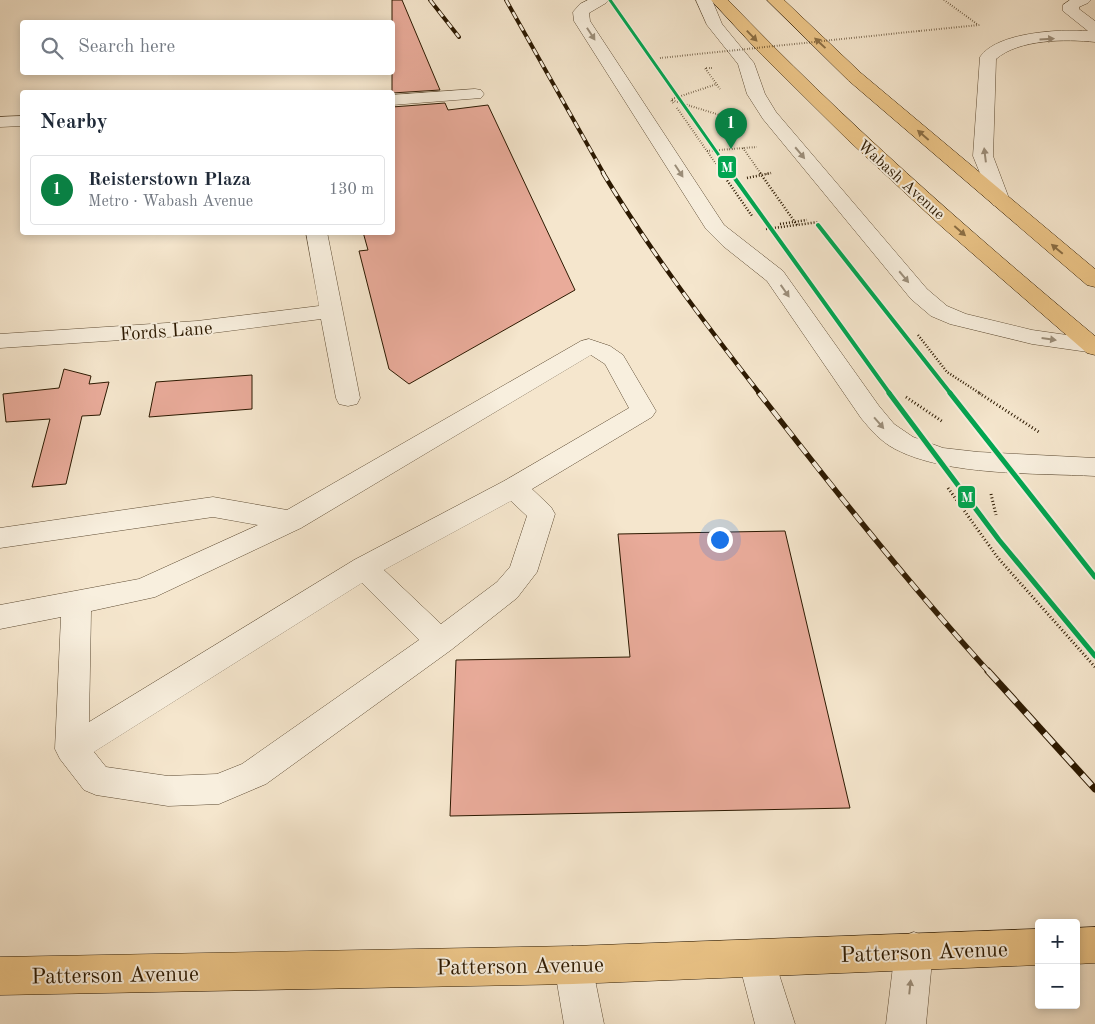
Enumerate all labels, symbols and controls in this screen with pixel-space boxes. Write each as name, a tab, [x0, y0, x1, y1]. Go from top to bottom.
search box	[20, 20, 395, 75]
one-way arrow	[586, 27, 595, 41]
one-way arrow	[746, 29, 758, 41]
icon: search	[38, 34, 66, 62]
one-way arrow	[1040, 34, 1056, 42]
one-way arrow	[814, 37, 826, 49]
text: Search here	[78, 38, 175, 57]
pin: 1	[715, 108, 747, 149]
text: Nearby	[40, 112, 108, 133]
one-way arrow	[917, 129, 929, 141]
street label: Wabash Avenue	[854, 137, 947, 223]
one-way arrow	[794, 146, 806, 158]
one-way arrow	[980, 146, 988, 162]
line badge: M	[717, 155, 737, 179]
text: M	[721, 161, 734, 175]
one-way arrow	[674, 164, 684, 177]
text: Reisterstown Plaza	[88, 171, 251, 190]
text: 1	[52, 182, 62, 198]
text: 130 m	[329, 182, 374, 198]
text: Metro · Wabash Avenue	[88, 194, 253, 210]
one-way arrow	[953, 225, 966, 236]
one-way arrow	[1051, 243, 1064, 254]
one-way arrow	[899, 271, 910, 284]
one-way arrow	[780, 284, 790, 297]
street label: Fords Lane	[119, 320, 213, 345]
one-way arrow	[1042, 336, 1058, 344]
one-way arrow	[873, 416, 885, 428]
line badge: M	[957, 485, 976, 509]
text: M	[961, 491, 974, 505]
your location	[707, 527, 733, 553]
map controls	[1035, 919, 1080, 1009]
button: +	[1035, 919, 1080, 964]
street label: Patterson Avenue	[840, 939, 1008, 967]
street label: Patterson Avenue	[436, 955, 604, 979]
street label: Patterson Avenue	[31, 964, 199, 988]
button: −	[1035, 964, 1080, 1009]
one-way arrow	[906, 979, 914, 995]

